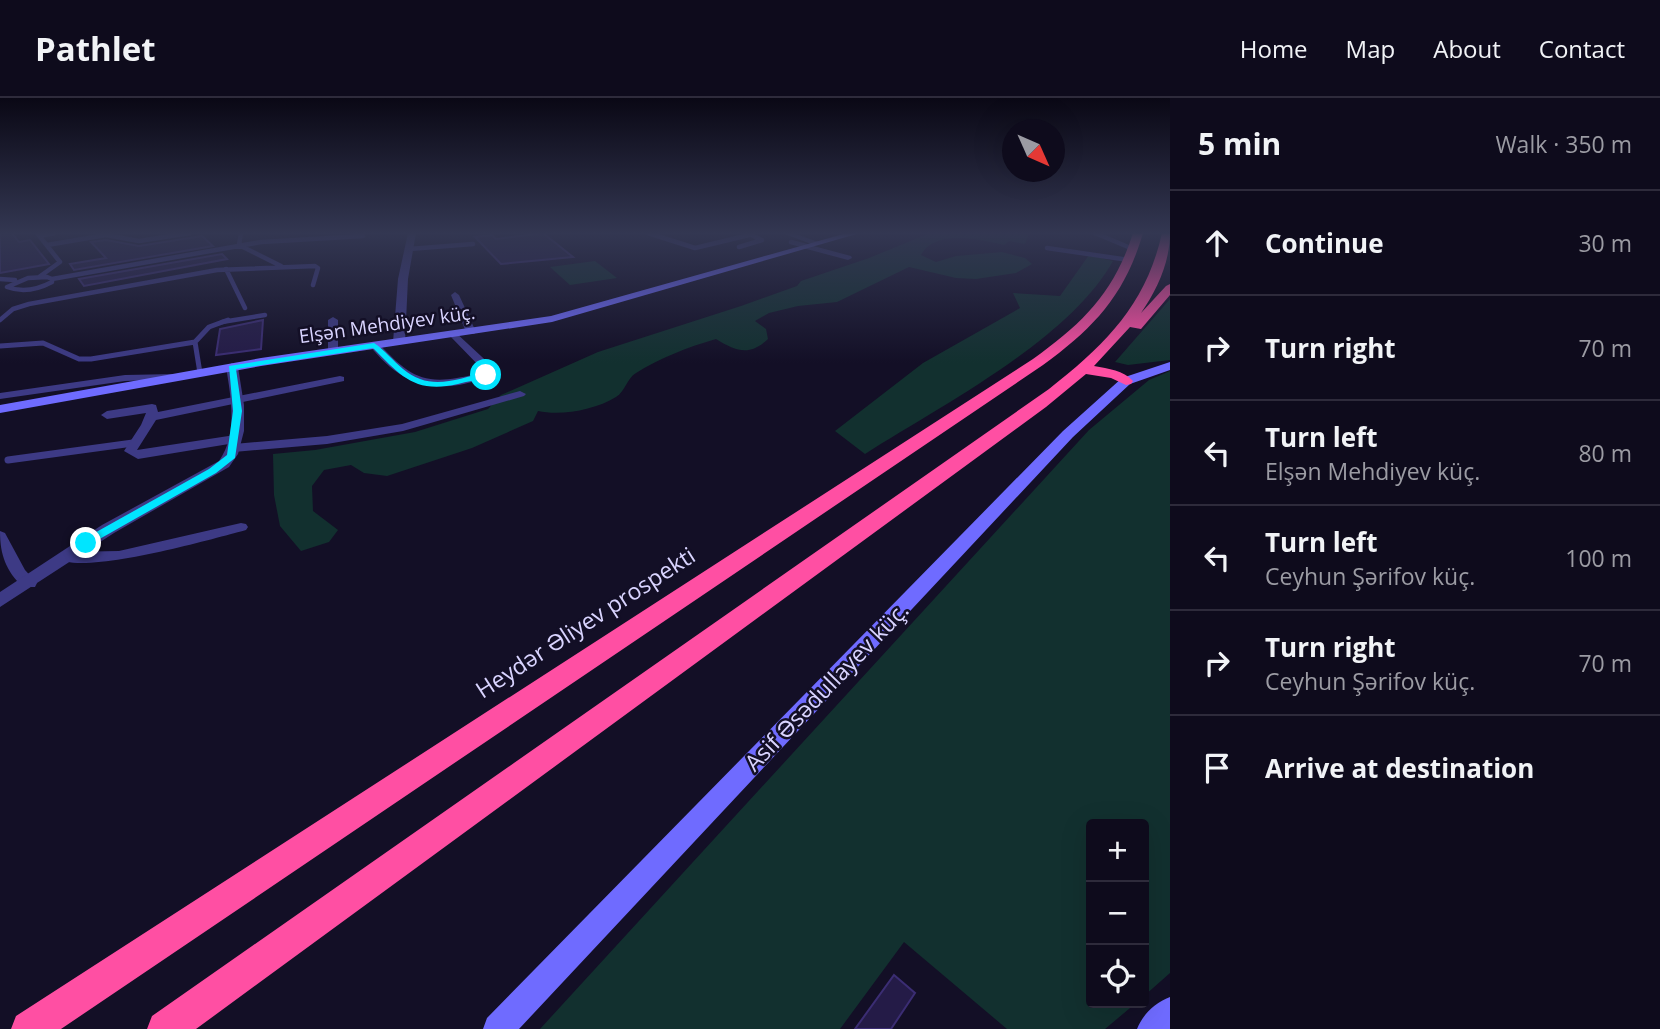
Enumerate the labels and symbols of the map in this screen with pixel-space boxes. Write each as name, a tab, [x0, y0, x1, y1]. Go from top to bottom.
north arrow	[1002, 119, 1065, 182]
street label: Elşən Mehdiyev küç.	[297, 299, 477, 349]
route start	[470, 359, 501, 390]
route end	[70, 527, 101, 558]
street label: Heydər Əliyev prospekti	[469, 539, 701, 705]
street label: Asif Əsədullayev küç.	[737, 594, 915, 778]

